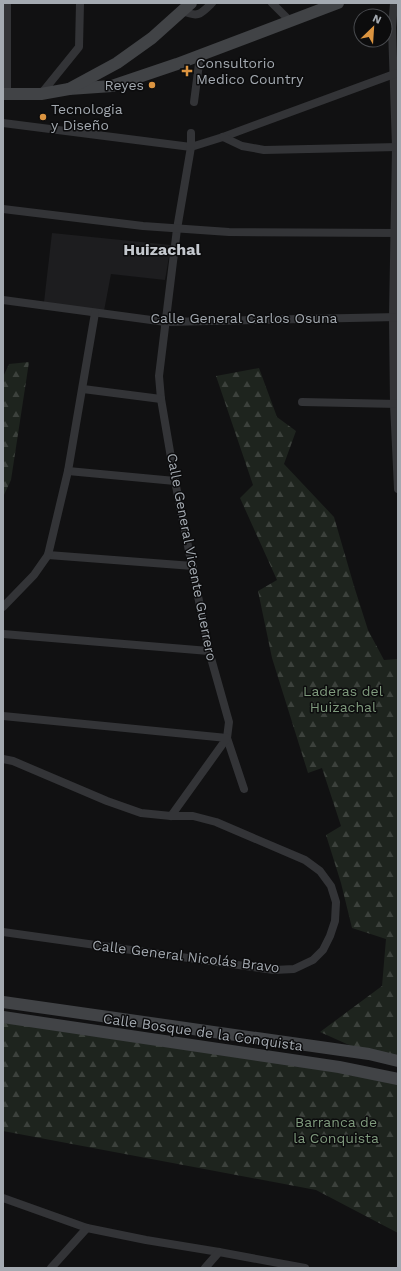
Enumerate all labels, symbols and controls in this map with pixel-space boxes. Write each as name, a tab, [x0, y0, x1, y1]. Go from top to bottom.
north arrow	[353, 8, 393, 48]
text: N	[371, 12, 383, 27]
place label: Consultorio Medico Country	[196, 55, 304, 87]
marker: Consultorio Medico Country	[181, 65, 193, 77]
place label: Reyes	[105, 77, 144, 93]
marker: Reyes	[147, 80, 157, 90]
place label: Tecnologia y Diseño	[51, 101, 123, 133]
marker: Tecnologia y Diseño	[38, 112, 48, 122]
district label: Huizachal	[123, 240, 201, 259]
street label: Calle General Carlos Osuna	[150, 310, 338, 326]
street label: Calle General Vicente Guerrero	[164, 452, 220, 662]
park label: Laderas del Huizachal	[303, 683, 384, 715]
street label: Calle General Nicolás Bravo	[91, 937, 281, 975]
street label: Calle Bosque de la Conquista	[102, 1010, 304, 1054]
park label: Barranca de la Conquista	[293, 1114, 379, 1146]

